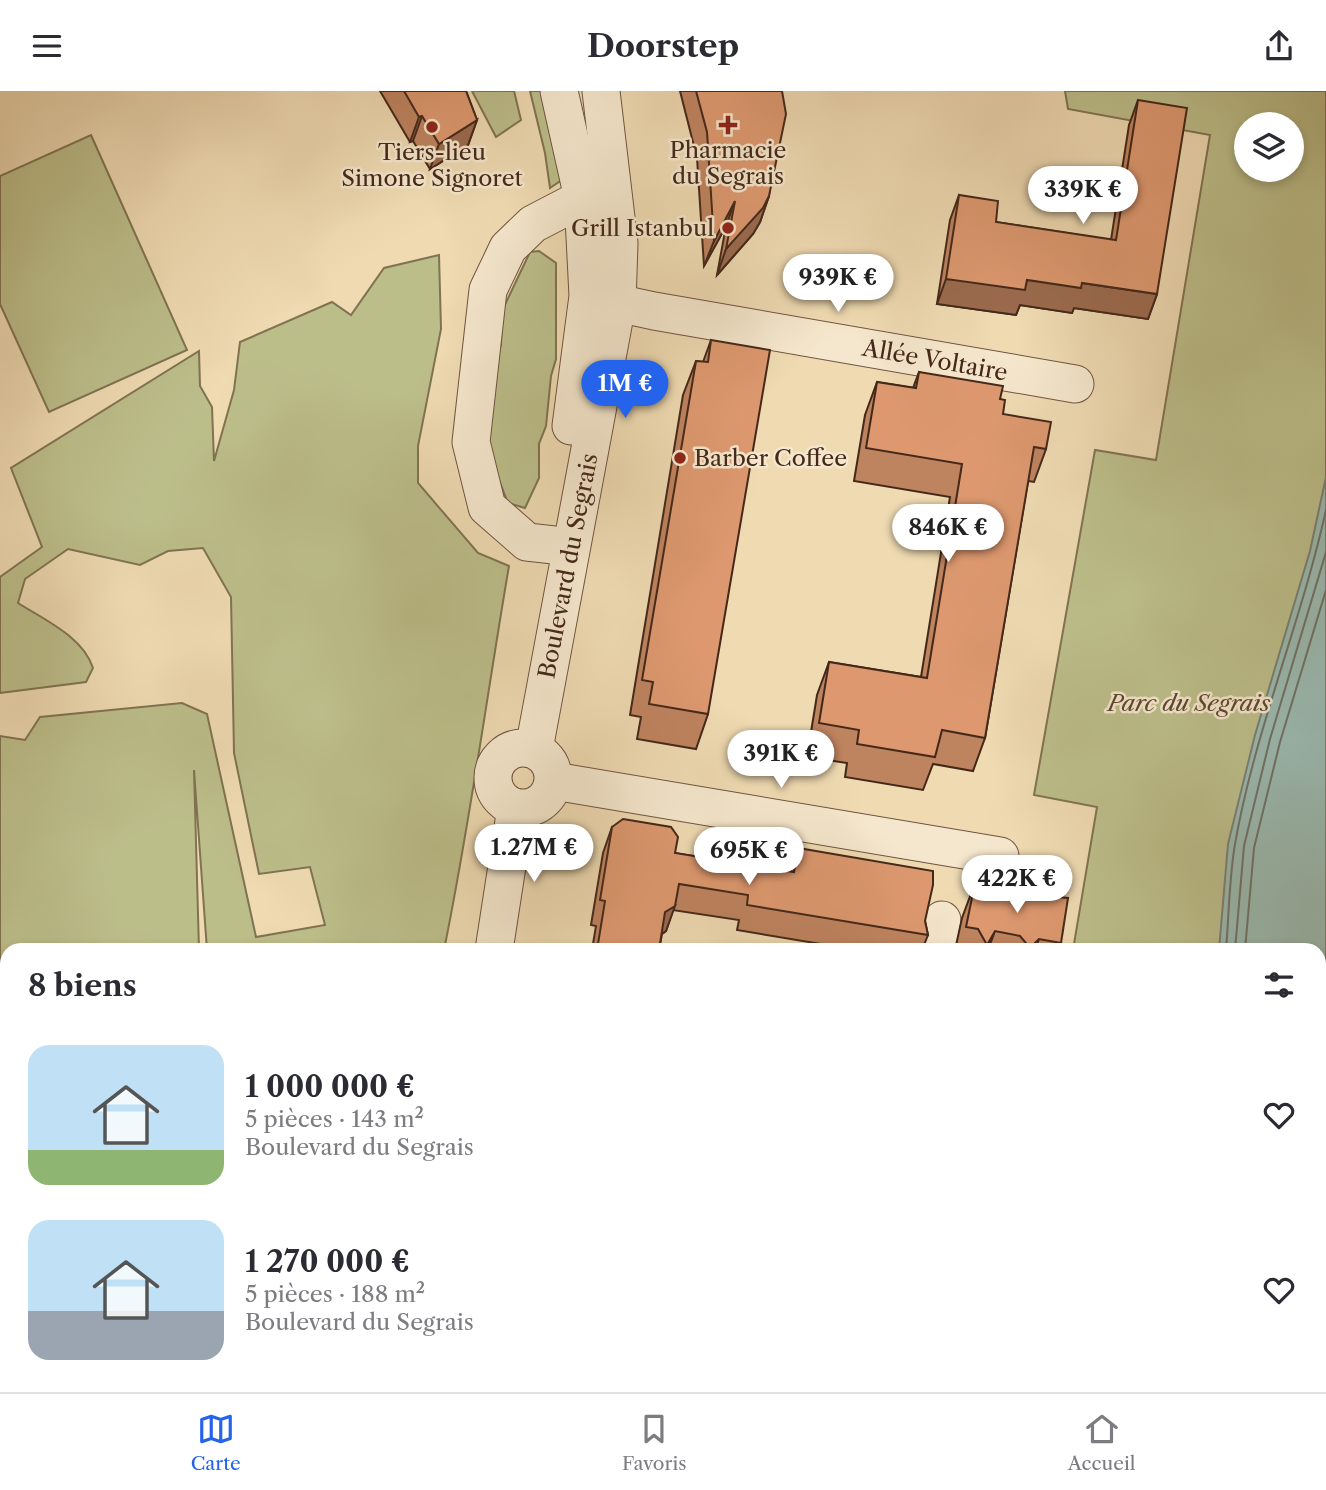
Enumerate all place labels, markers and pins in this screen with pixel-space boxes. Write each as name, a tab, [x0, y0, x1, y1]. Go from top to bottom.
marker: Pharmacie du Segrais	[720, 117, 736, 133]
marker: Tiers-lieu Simone Signoret	[424, 119, 440, 135]
place label: Pharmacie du Segrais	[670, 136, 786, 190]
place label: Tiers-lieu Simone Signoret	[341, 138, 523, 192]
pin: 339K €	[1026, 167, 1140, 226]
place label: Grill Istanbul	[571, 214, 714, 242]
marker: Grill Istanbul	[720, 220, 736, 236]
pin: 939K €	[781, 255, 895, 314]
pin: 1M €	[584, 361, 666, 420]
place label: Barber Coffee	[694, 444, 847, 472]
marker: Barber Coffee	[672, 450, 688, 466]
pin: 846K €	[891, 505, 1005, 564]
pin: 391K €	[724, 731, 838, 790]
pin: 1.27M €	[469, 825, 599, 884]
pin: 695K €	[692, 827, 806, 887]
pin: 422K €	[960, 855, 1074, 915]

